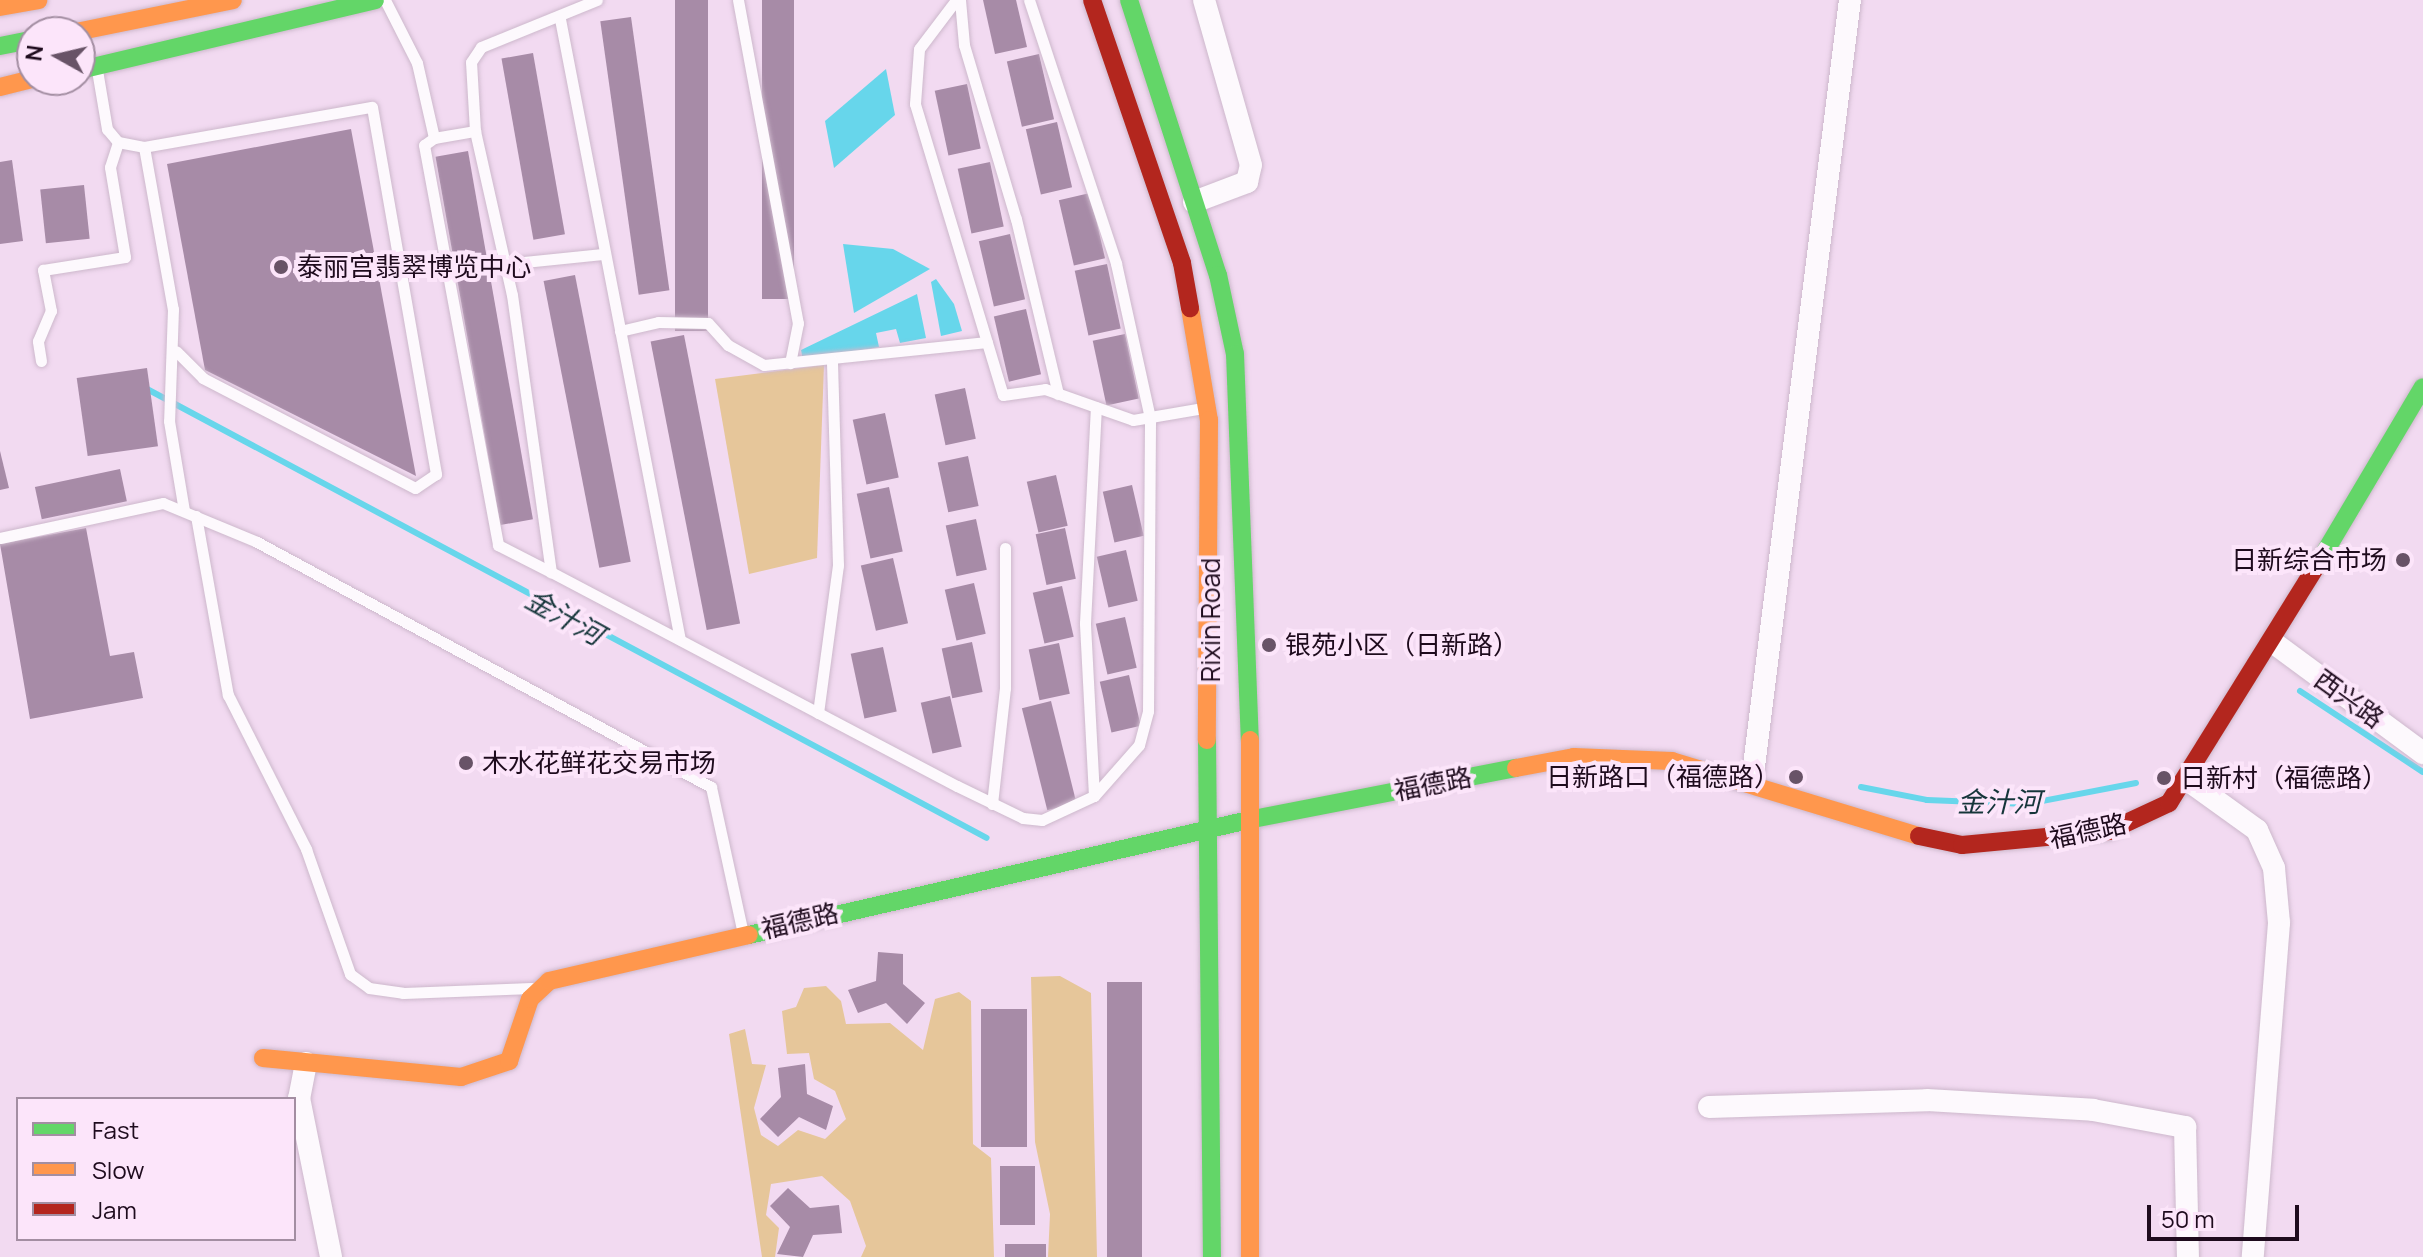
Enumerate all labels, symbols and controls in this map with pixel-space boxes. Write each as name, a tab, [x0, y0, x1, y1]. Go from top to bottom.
north arrow	[16, 16, 96, 96]
text: N	[18, 43, 50, 63]
place label: 泰丽宫翡翠博览中心	[297, 251, 531, 283]
marker: 泰丽宫翡翠博览中心	[272, 258, 290, 276]
place label: 日新综合市场	[2231, 544, 2387, 576]
marker: 日新综合市场	[2394, 551, 2412, 569]
street label: Rixin Road	[1195, 558, 1227, 682]
water label: 金汁河	[520, 581, 610, 651]
place label: 银苑小区（日新路）	[1285, 629, 1519, 661]
marker: 银苑小区（日新路）	[1260, 636, 1278, 654]
street label: 西兴路	[2308, 663, 2390, 735]
place label: 木水花鲜花交易市场	[482, 747, 716, 779]
marker: 木水花鲜花交易市场	[457, 754, 475, 772]
street label: 福德路	[1392, 761, 1474, 807]
place label: 日新路口（福德路）	[1546, 761, 1780, 793]
place label: 日新村（福德路）	[2180, 762, 2388, 794]
marker: 日新路口（福德路）	[1787, 768, 1805, 786]
marker: 日新村（福德路）	[2155, 769, 2173, 787]
water label: 金汁河	[1957, 784, 2041, 818]
street label: 福德路	[2047, 808, 2129, 854]
street label: 福德路	[758, 897, 842, 945]
legend	[16, 1097, 296, 1241]
text: Fast	[92, 1113, 139, 1146]
text: Slow	[92, 1153, 145, 1186]
scale bar	[2151, 1189, 2303, 1239]
text: Jam	[92, 1193, 137, 1226]
text: 50 m	[2161, 1202, 2215, 1235]

